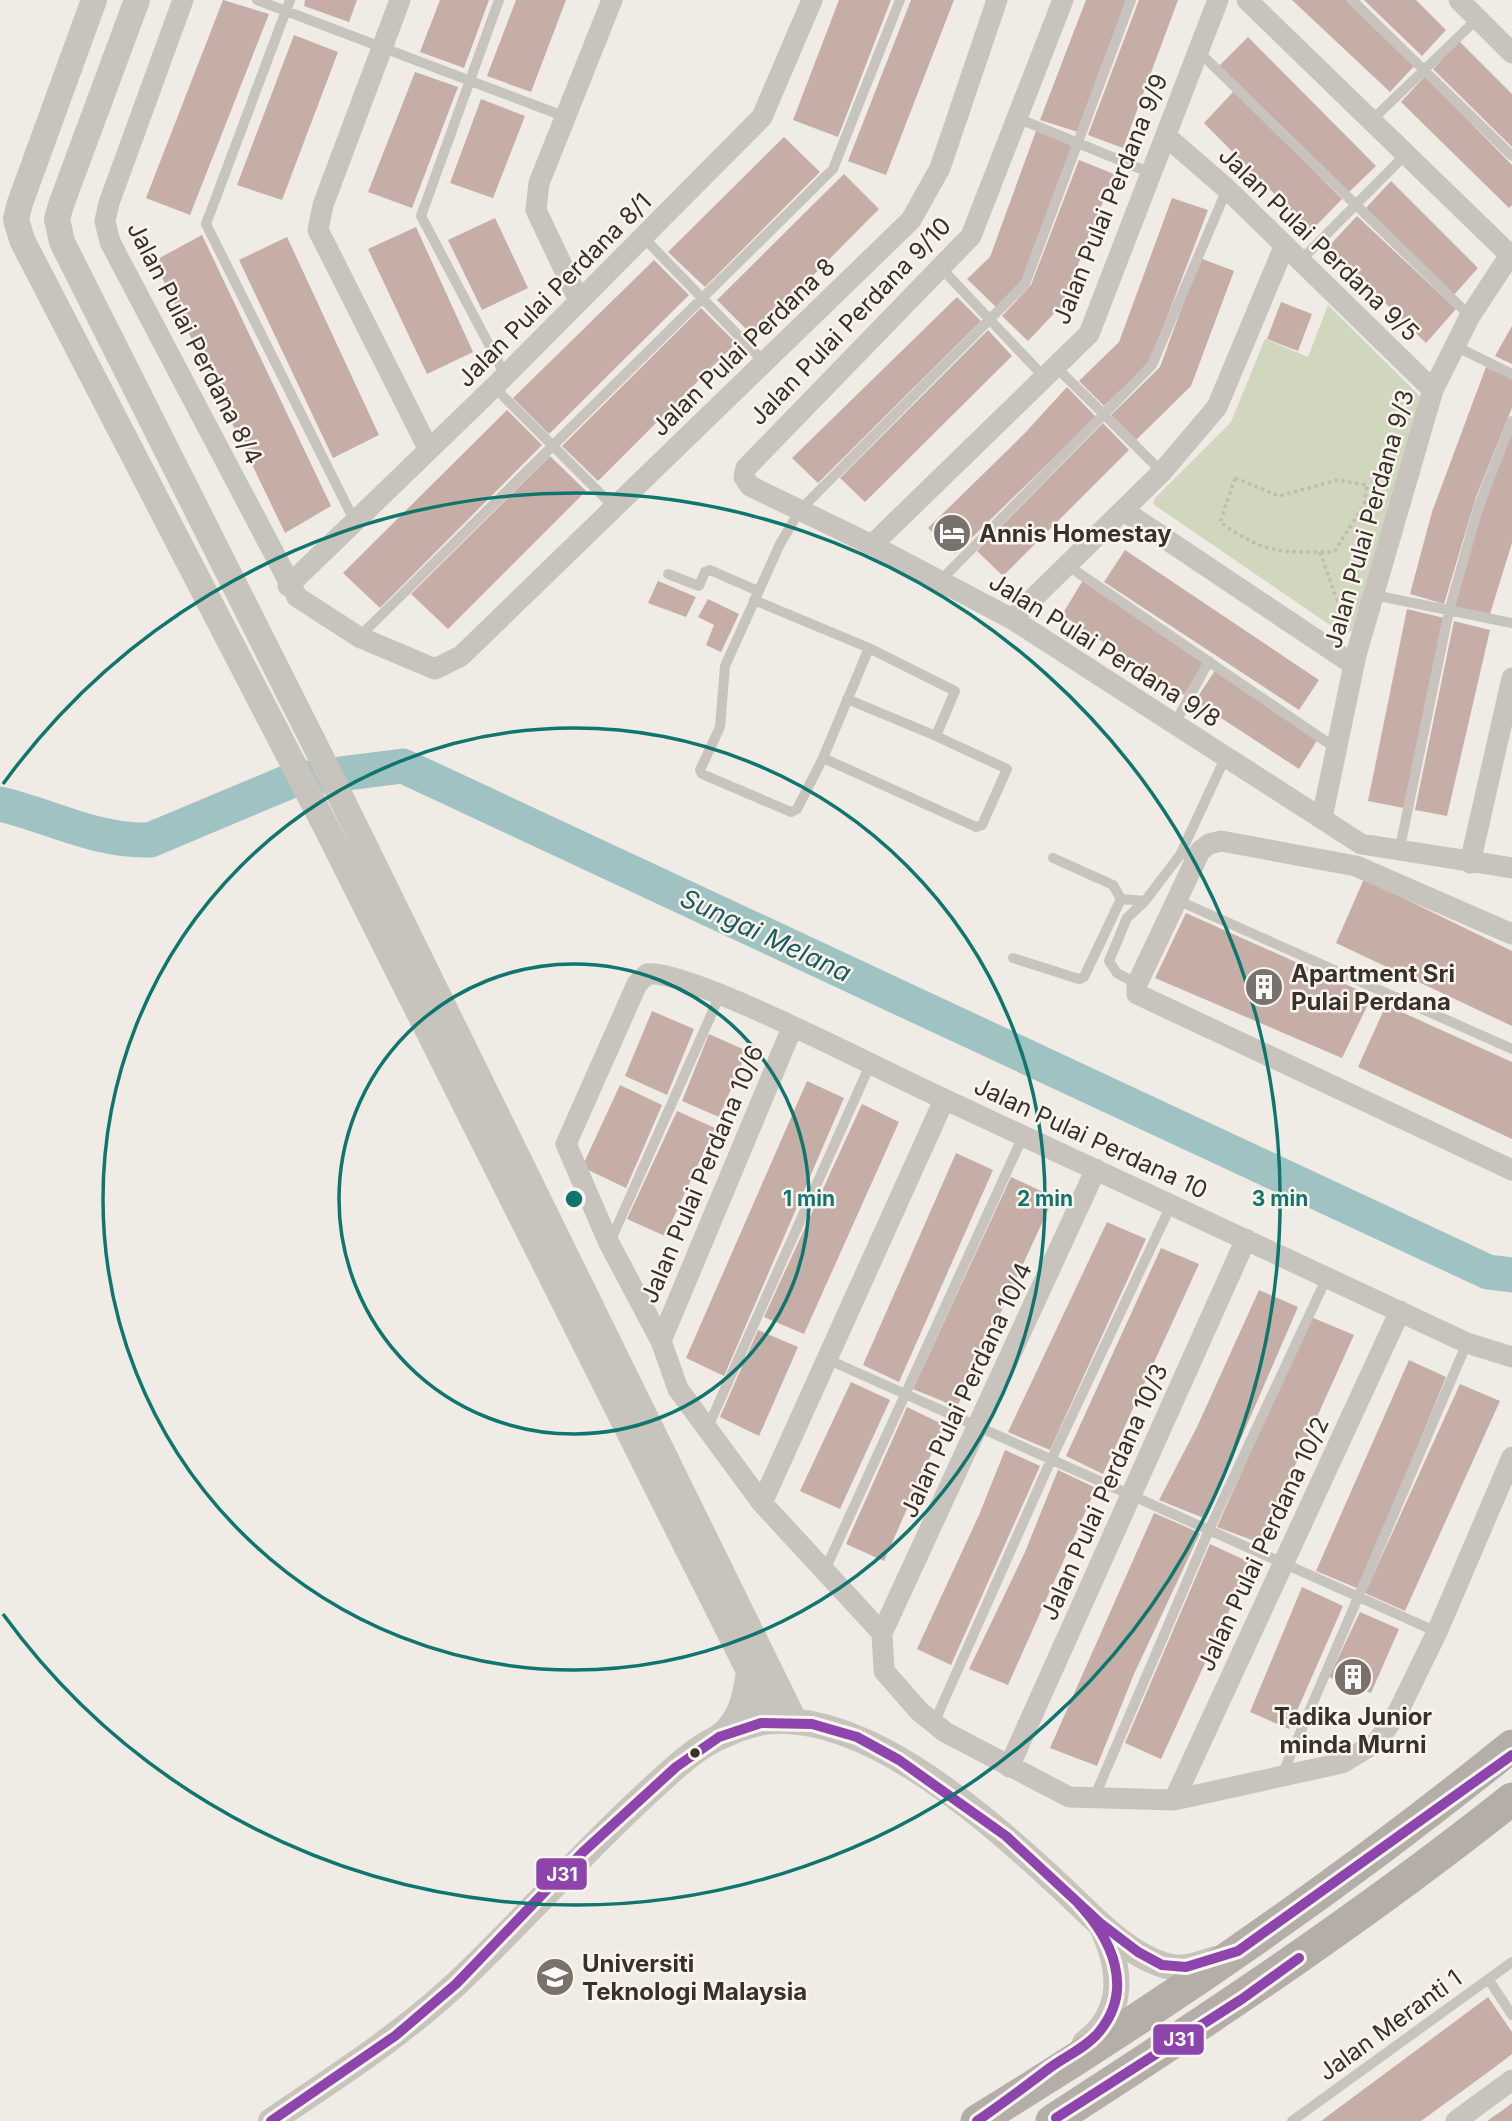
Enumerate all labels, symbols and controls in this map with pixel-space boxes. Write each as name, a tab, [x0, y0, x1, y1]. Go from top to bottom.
street label: Jalan Pulai Perdana 9/9	[1046, 70, 1174, 328]
street label: Jalan Pulai Perdana 9/5	[1213, 141, 1425, 347]
street label: Jalan Pulai Perdana 8/1	[451, 187, 657, 393]
street label: Jalan Pulai Perdana 9/10	[743, 211, 957, 431]
street label: Jalan Pulai Perdana 8/4	[121, 217, 269, 469]
street label: Jalan Pulai Perdana 8	[645, 252, 841, 442]
street label: Jalan Pulai Perdana 9/3	[1318, 386, 1420, 652]
hotel icon: Annis Homestay	[931, 512, 973, 554]
place label: Annis Homestay	[979, 519, 1172, 548]
street label: Jalan Pulai Perdana 9/8	[984, 567, 1226, 733]
water label: Sungai Melana	[676, 882, 856, 988]
place label: Apartment Sri Pulai Perdana	[1291, 959, 1455, 1016]
building icon: Apartment Sri Pulai Perdana	[1243, 966, 1285, 1008]
street label: Jalan Pulai Perdana 10/6	[634, 1041, 770, 1307]
street label: Jalan Pulai Perdana 10	[970, 1071, 1212, 1205]
text: 1 min	[783, 1186, 835, 1211]
text: 2 min	[1017, 1186, 1073, 1211]
text: 3 min	[1252, 1186, 1308, 1211]
centre of rings	[562, 1187, 586, 1211]
street label: Jalan Pulai Perdana 10/4	[894, 1258, 1038, 1522]
street label: Jalan Pulai Perdana 10/3	[1034, 1359, 1174, 1625]
street label: Jalan Pulai Perdana 10/2	[1191, 1412, 1335, 1676]
building icon: Tadika Junior minda Murni	[1332, 1656, 1374, 1698]
place label: Tadika Junior minda Murni	[1274, 1702, 1432, 1759]
unlabelled marker	[688, 1746, 702, 1760]
line badge: J31	[535, 1857, 588, 1891]
text: J31	[546, 1863, 578, 1886]
place label: Universiti Teknologi Malaysia	[582, 1949, 807, 2006]
school or university icon: Universiti Teknologi Malaysia	[534, 1956, 576, 1998]
street label: Jalan Meranti 1	[1313, 1963, 1467, 2087]
line badge: J31	[1152, 2023, 1205, 2056]
text: J31	[1163, 2028, 1195, 2051]

